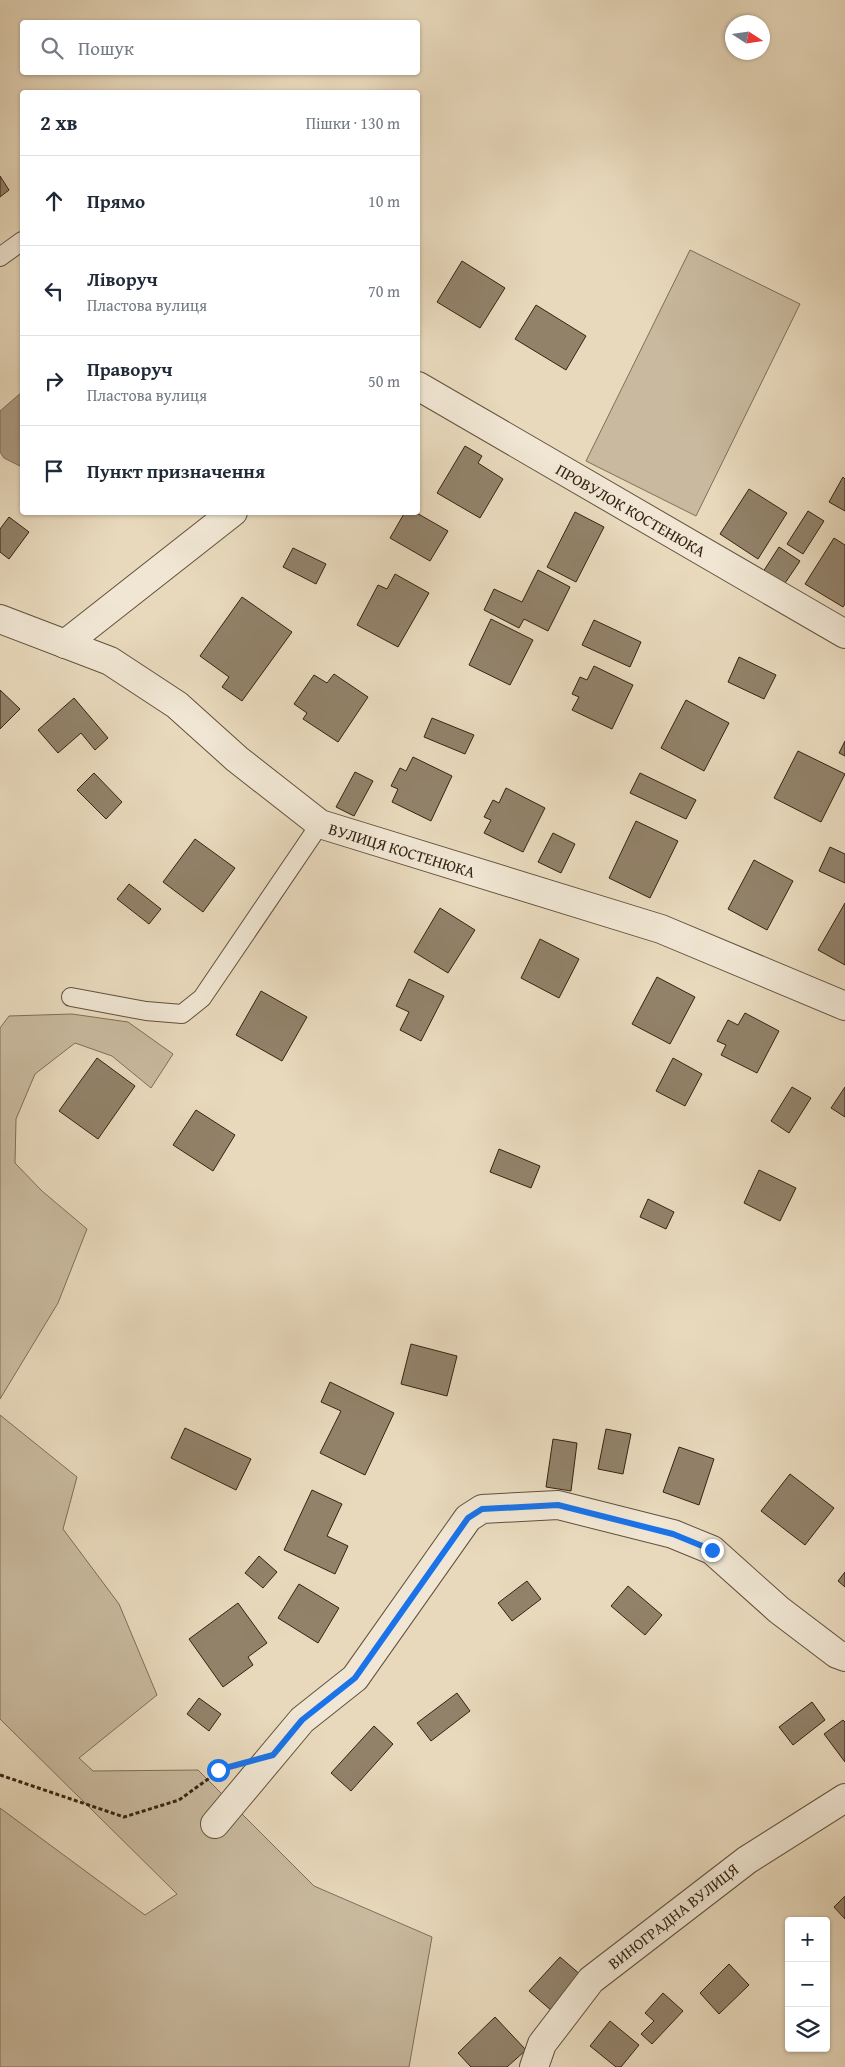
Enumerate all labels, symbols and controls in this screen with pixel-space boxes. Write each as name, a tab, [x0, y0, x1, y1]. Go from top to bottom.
north arrow	[725, 15, 770, 60]
search box	[20, 20, 420, 75]
icon: search	[38, 34, 66, 62]
text: Пошук	[78, 34, 134, 62]
text: 2 хв	[40, 107, 78, 138]
text: Пішки · 130 m	[306, 111, 400, 135]
icon: ahead	[40, 187, 68, 215]
text: Прямо	[87, 187, 145, 215]
text: 10 m	[368, 189, 400, 213]
text: Ліворуч	[87, 265, 158, 293]
icon: left	[40, 277, 68, 305]
text: 70 m	[368, 279, 400, 303]
text: Пластова вулиця	[87, 293, 207, 317]
text: Праворуч	[87, 355, 172, 383]
icon: right	[40, 367, 68, 395]
text: 50 m	[368, 369, 400, 393]
text: Пластова вулиця	[87, 383, 207, 407]
icon: arrive	[40, 457, 68, 485]
text: Пункт призначення	[87, 457, 265, 485]
street label: ПРОВУЛОК КОСТЕНЮКА	[551, 457, 711, 563]
street label: ВУЛИЦЯ КОСТЕНЮКА	[326, 816, 479, 884]
route end	[701, 1539, 724, 1562]
route start	[207, 1759, 230, 1782]
street label: ВИНОГРАДНА ВУЛИЦЯ	[603, 1857, 744, 1975]
map controls	[785, 1917, 830, 2052]
button: +	[785, 1917, 830, 1962]
button: −	[785, 1962, 830, 2007]
button: layers	[785, 2007, 830, 2052]

